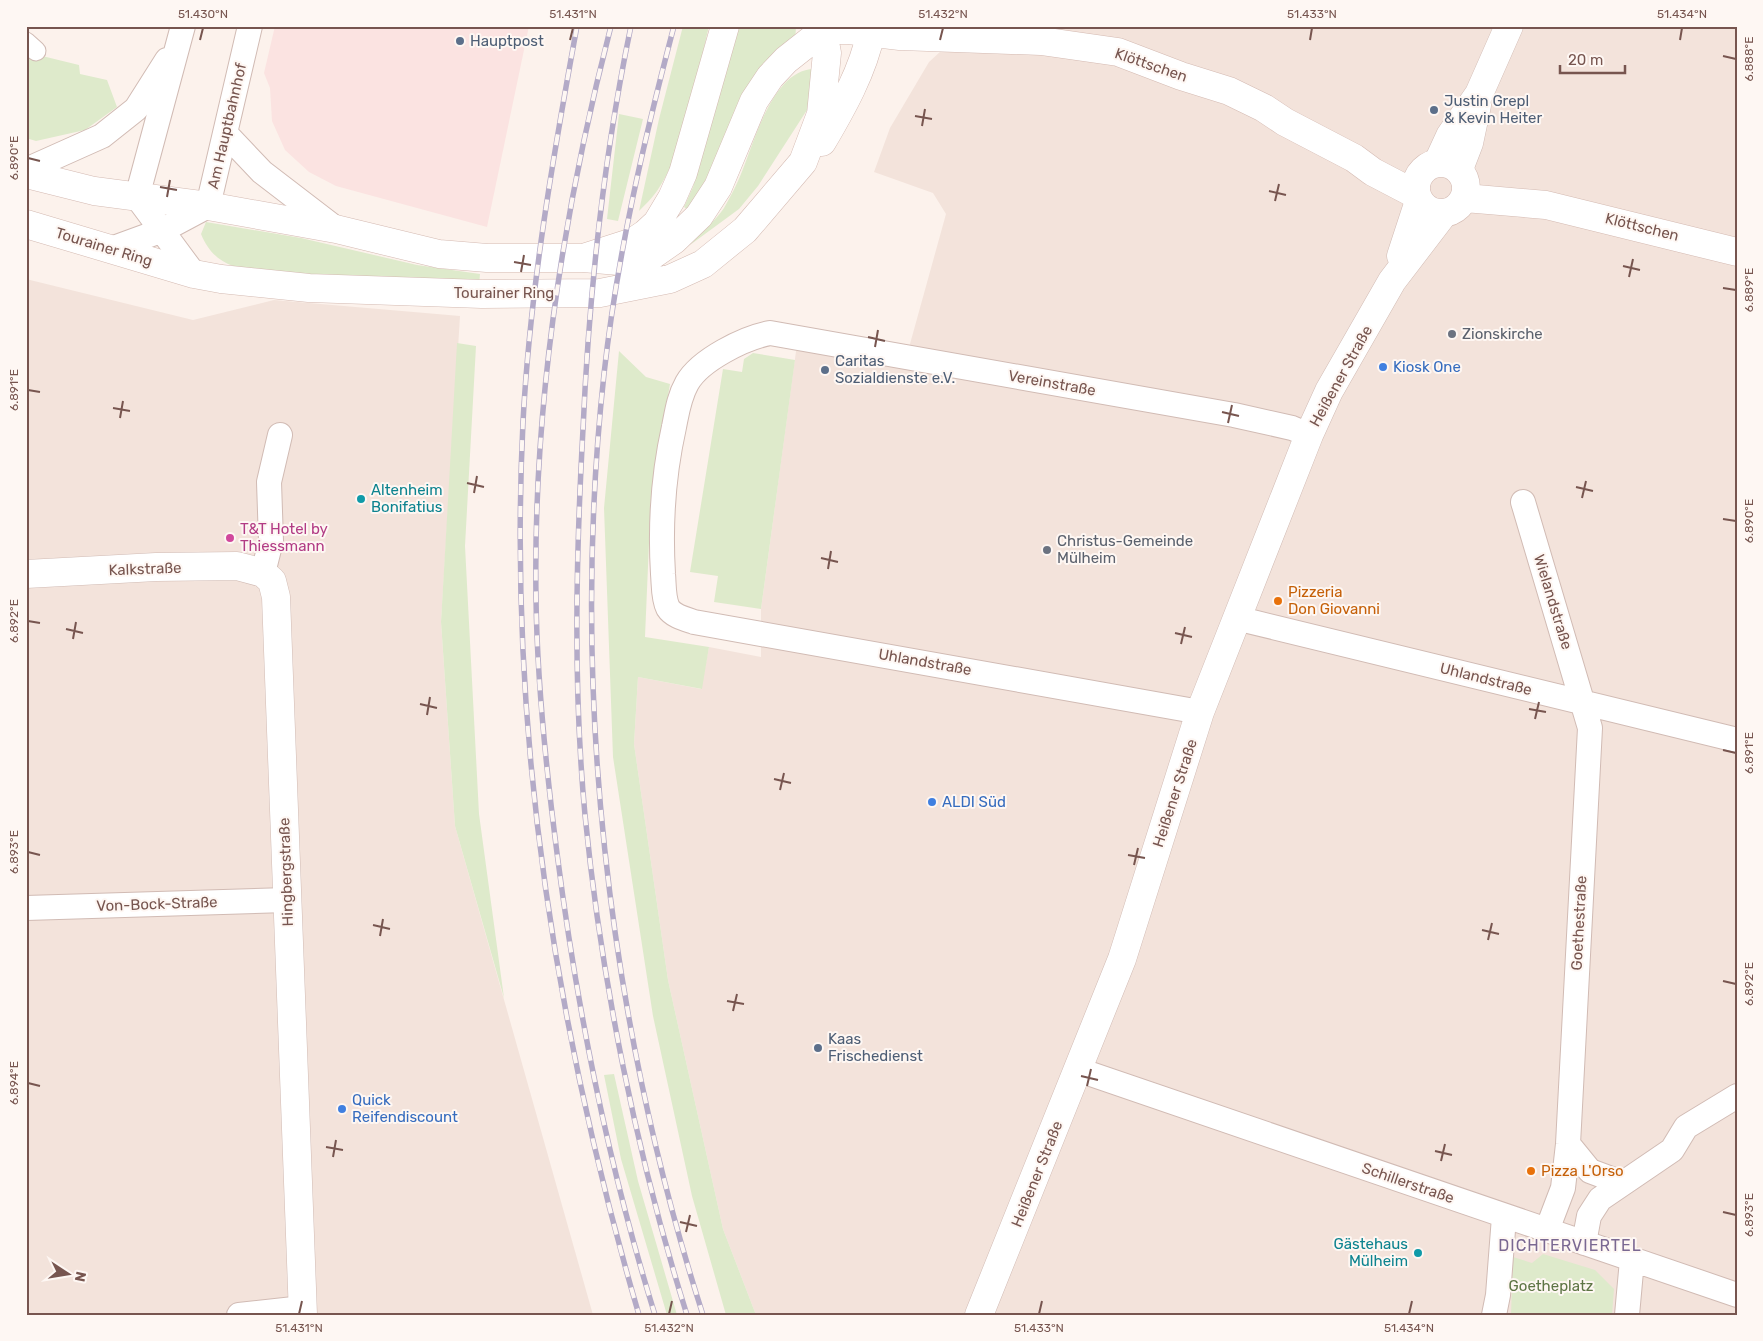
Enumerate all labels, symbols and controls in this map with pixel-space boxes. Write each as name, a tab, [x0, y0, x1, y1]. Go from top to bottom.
text: 51.430°N	[178, 7, 228, 21]
text: 51.431°N	[549, 7, 597, 21]
text: 51.432°N	[918, 7, 968, 21]
text: 51.433°N	[1287, 7, 1337, 21]
text: 51.434°N	[1657, 7, 1707, 21]
place label: Hauptpost	[470, 32, 544, 50]
marker: Hauptpost	[454, 35, 466, 47]
text: 6.888°E	[1742, 37, 1756, 81]
scale bar	[1560, 42, 1626, 74]
street label: Klöttschen	[1112, 44, 1190, 86]
text: 20 m	[1568, 51, 1603, 69]
street label: Am Hauptbahnhof	[204, 61, 250, 191]
place label: Justin Grepl & Kevin Heiter	[1444, 92, 1542, 127]
marker: Justin Grepl & Kevin Heiter	[1428, 104, 1440, 116]
text: 6.890°E	[7, 136, 21, 180]
street label: Klöttschen	[1603, 209, 1681, 245]
street label: Tourainer Ring	[53, 224, 155, 270]
text: 6.889°E	[1742, 268, 1756, 312]
street label: Tourainer Ring	[454, 284, 554, 302]
street label: Heißener Straße	[1306, 322, 1376, 430]
place label: Zionskirche	[1462, 325, 1543, 343]
marker: Zionskirche	[1446, 328, 1458, 340]
place label: Caritas Sozialdienste e.V.	[835, 352, 955, 387]
place label: Kiosk One	[1393, 358, 1461, 376]
marker: Kiosk One	[1377, 361, 1389, 373]
marker: Caritas Sozialdienste e.V.	[819, 364, 831, 376]
street label: Vereinstraße	[1007, 366, 1097, 400]
text: 6.891°E	[7, 369, 21, 411]
place label: Altenheim Bonifatius	[371, 481, 443, 516]
marker: Altenheim Bonifatius	[355, 493, 367, 505]
text: 6.890°E	[1742, 499, 1756, 543]
place label: T&T Hotel by Thiessmann	[240, 520, 328, 555]
marker: T&T Hotel by Thiessmann	[224, 532, 236, 544]
place label: Christus-Gemeinde Mülheim	[1057, 532, 1193, 567]
marker: Christus-Gemeinde Mülheim	[1041, 544, 1053, 556]
street label: Wielandstraße	[1530, 552, 1576, 652]
street label: Kalkstraße	[108, 559, 182, 579]
place label: Pizzeria Don Giovanni	[1288, 583, 1380, 618]
marker: Pizzeria Don Giovanni	[1272, 595, 1284, 607]
text: 6.892°E	[7, 599, 21, 643]
street label: Uhlandstraße	[877, 645, 973, 679]
street label: Uhlandstraße	[1438, 659, 1534, 699]
text: 6.891°E	[1742, 732, 1756, 774]
street label: Heißener Straße	[1149, 737, 1201, 849]
place label: ALDI Süd	[942, 793, 1006, 811]
marker: ALDI Süd	[926, 796, 938, 808]
street label: Hingbergstraße	[275, 817, 297, 927]
text: 6.893°E	[7, 830, 21, 874]
street label: Goethestraße	[1568, 875, 1590, 971]
street label: Von-Bock-Straße	[96, 893, 218, 915]
text: 6.892°E	[1742, 962, 1756, 1006]
place label: Kaas Frischedienst	[828, 1030, 923, 1065]
marker: Kaas Frischedienst	[812, 1042, 824, 1054]
text: 6.894°E	[7, 1061, 21, 1105]
place label: Quick Reifendiscount	[352, 1091, 458, 1126]
marker: Quick Reifendiscount	[336, 1103, 348, 1115]
street label: Heißener Straße	[1008, 1118, 1066, 1230]
street label: Schillerstraße	[1360, 1159, 1456, 1207]
place label: Pizza L'Orso	[1541, 1162, 1624, 1180]
marker: Pizza L'Orso	[1525, 1165, 1537, 1177]
text: 6.893°E	[1742, 1193, 1756, 1237]
place label: Gästehaus Mülheim	[1334, 1235, 1408, 1270]
district label: DICHTERVIERTEL	[1498, 1236, 1642, 1255]
marker: Gästehaus Mülheim	[1412, 1247, 1424, 1259]
north arrow	[42, 1248, 92, 1298]
text: N	[71, 1270, 90, 1283]
park label: Goetheplatz	[1509, 1277, 1594, 1295]
text: 51.431°N	[275, 1321, 323, 1335]
text: 51.432°N	[644, 1321, 694, 1335]
text: 51.433°N	[1014, 1321, 1064, 1335]
text: 51.434°N	[1384, 1321, 1434, 1335]

